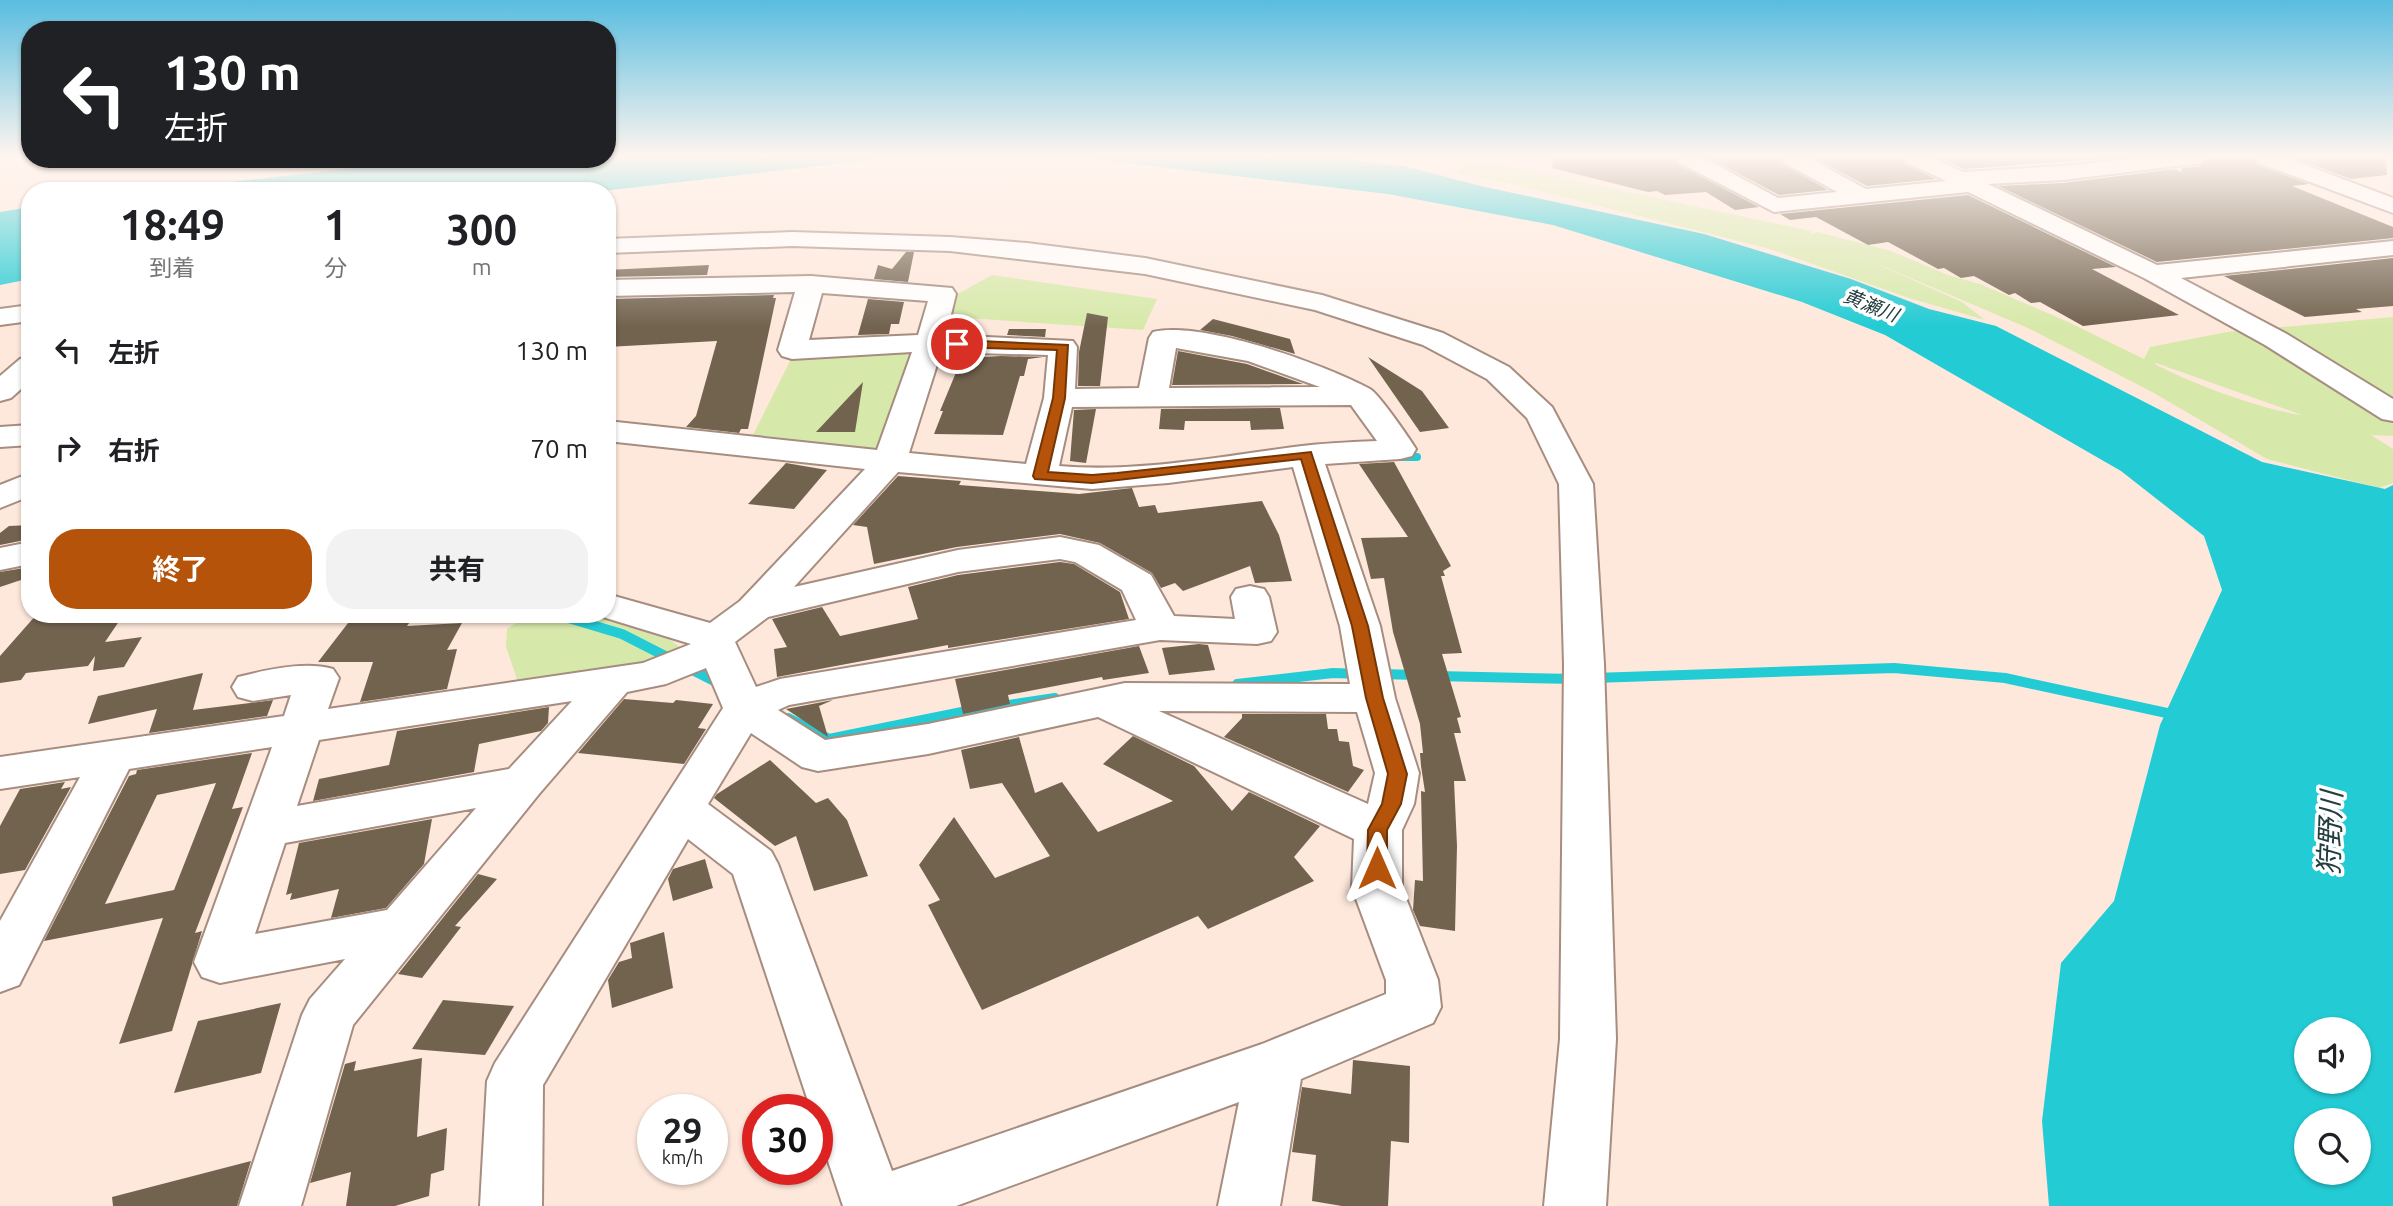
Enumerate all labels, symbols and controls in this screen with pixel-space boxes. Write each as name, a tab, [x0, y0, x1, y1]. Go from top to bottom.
text: 130 m	[164, 44, 301, 99]
icon: left	[49, 49, 140, 140]
text: 左折	[164, 109, 228, 145]
text: 18:49	[120, 201, 225, 248]
text: 1	[324, 201, 347, 248]
text: 300	[446, 206, 517, 253]
text: m	[472, 254, 492, 279]
text: 到着	[149, 255, 195, 280]
text: 分	[324, 255, 347, 280]
water label: 黄瀬川	[1840, 284, 1903, 327]
pin	[927, 314, 987, 374]
icon: arrive	[938, 325, 976, 363]
icon: left	[49, 331, 87, 369]
text: 130 m	[516, 336, 588, 365]
text: 左折	[108, 338, 160, 367]
icon: right	[49, 429, 87, 467]
text: 70 m	[530, 434, 588, 463]
text: 右折	[108, 436, 160, 465]
button: 終了	[49, 529, 312, 609]
button: 共有	[326, 529, 588, 609]
water label: 狩野川	[2313, 787, 2347, 876]
position arrow	[1340, 831, 1414, 905]
map controls	[2294, 1017, 2371, 1185]
button: sound	[2294, 1017, 2371, 1094]
speed limit sign: 30	[742, 1094, 833, 1185]
button: search	[2294, 1108, 2371, 1185]
text: 29	[663, 1110, 702, 1150]
text: km/h	[662, 1147, 703, 1167]

